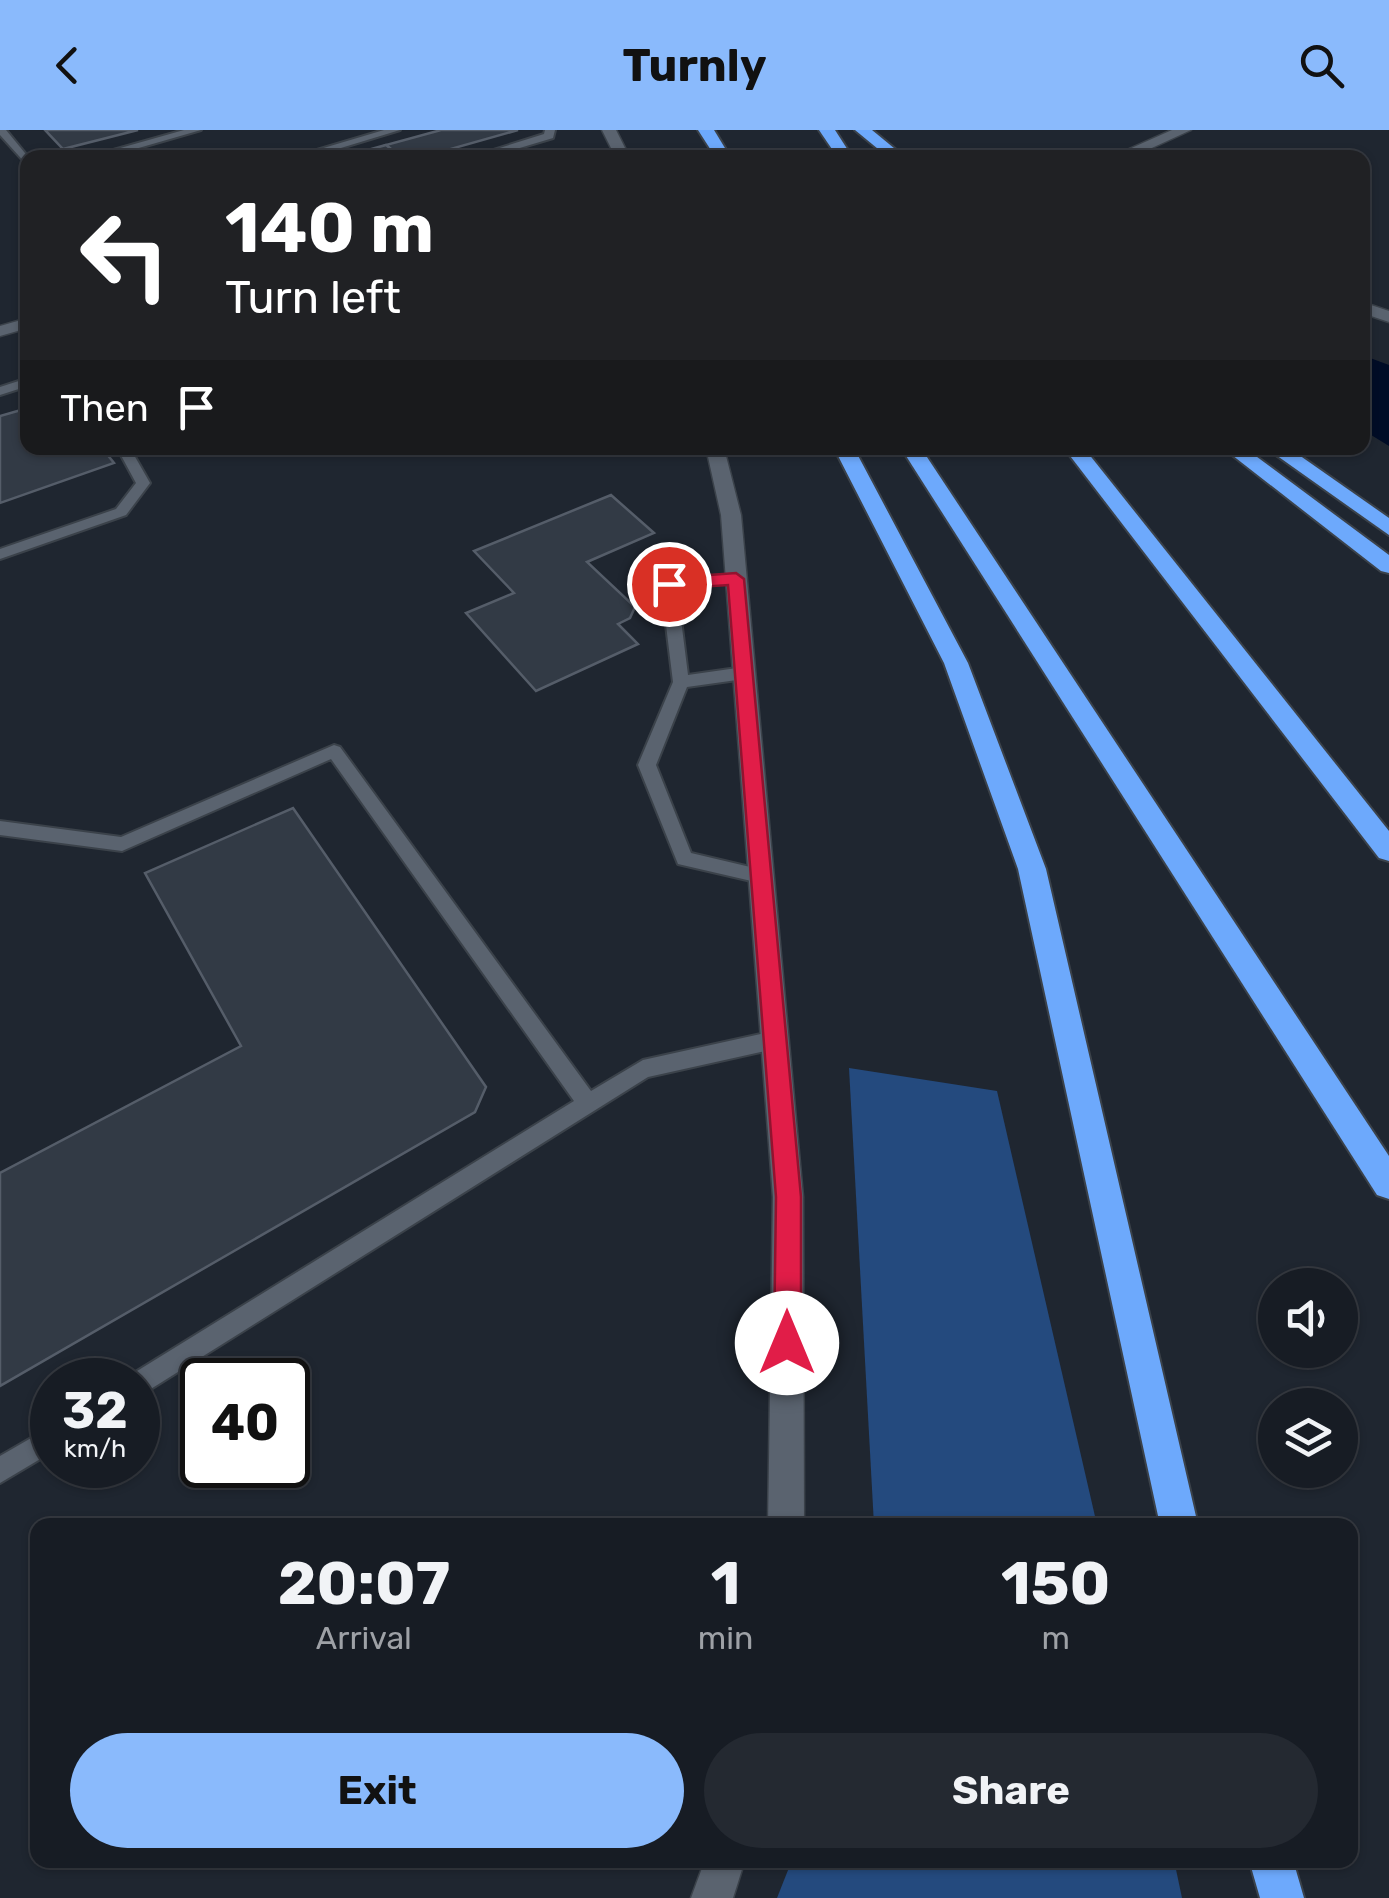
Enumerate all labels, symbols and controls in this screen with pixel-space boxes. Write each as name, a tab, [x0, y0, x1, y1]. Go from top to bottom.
icon: back	[40, 38, 95, 93]
icon: search	[1294, 38, 1349, 93]
text: Turnly	[622, 39, 767, 92]
text: 140 m	[225, 187, 434, 270]
icon: left	[60, 190, 190, 320]
text: Turn left	[225, 271, 401, 324]
icon: arrive	[169, 380, 224, 435]
text: Then	[60, 385, 149, 431]
pin	[627, 542, 712, 627]
icon: arrive	[642, 557, 697, 612]
map controls	[1258, 1268, 1358, 1488]
button: sound	[1258, 1268, 1358, 1368]
position arrow	[735, 1291, 839, 1395]
speed limit sign: 40	[180, 1358, 310, 1488]
text: 32	[62, 1381, 128, 1441]
button: layers	[1258, 1388, 1358, 1488]
text: km/h	[64, 1434, 126, 1463]
text: 20:07	[278, 1548, 450, 1619]
text: 1	[711, 1548, 740, 1619]
text: 150	[1001, 1548, 1110, 1619]
text: Arrival	[316, 1619, 412, 1657]
text: min	[698, 1619, 753, 1657]
text: m	[1041, 1619, 1070, 1657]
button: Exit	[70, 1733, 684, 1848]
button: Share	[704, 1733, 1318, 1848]

